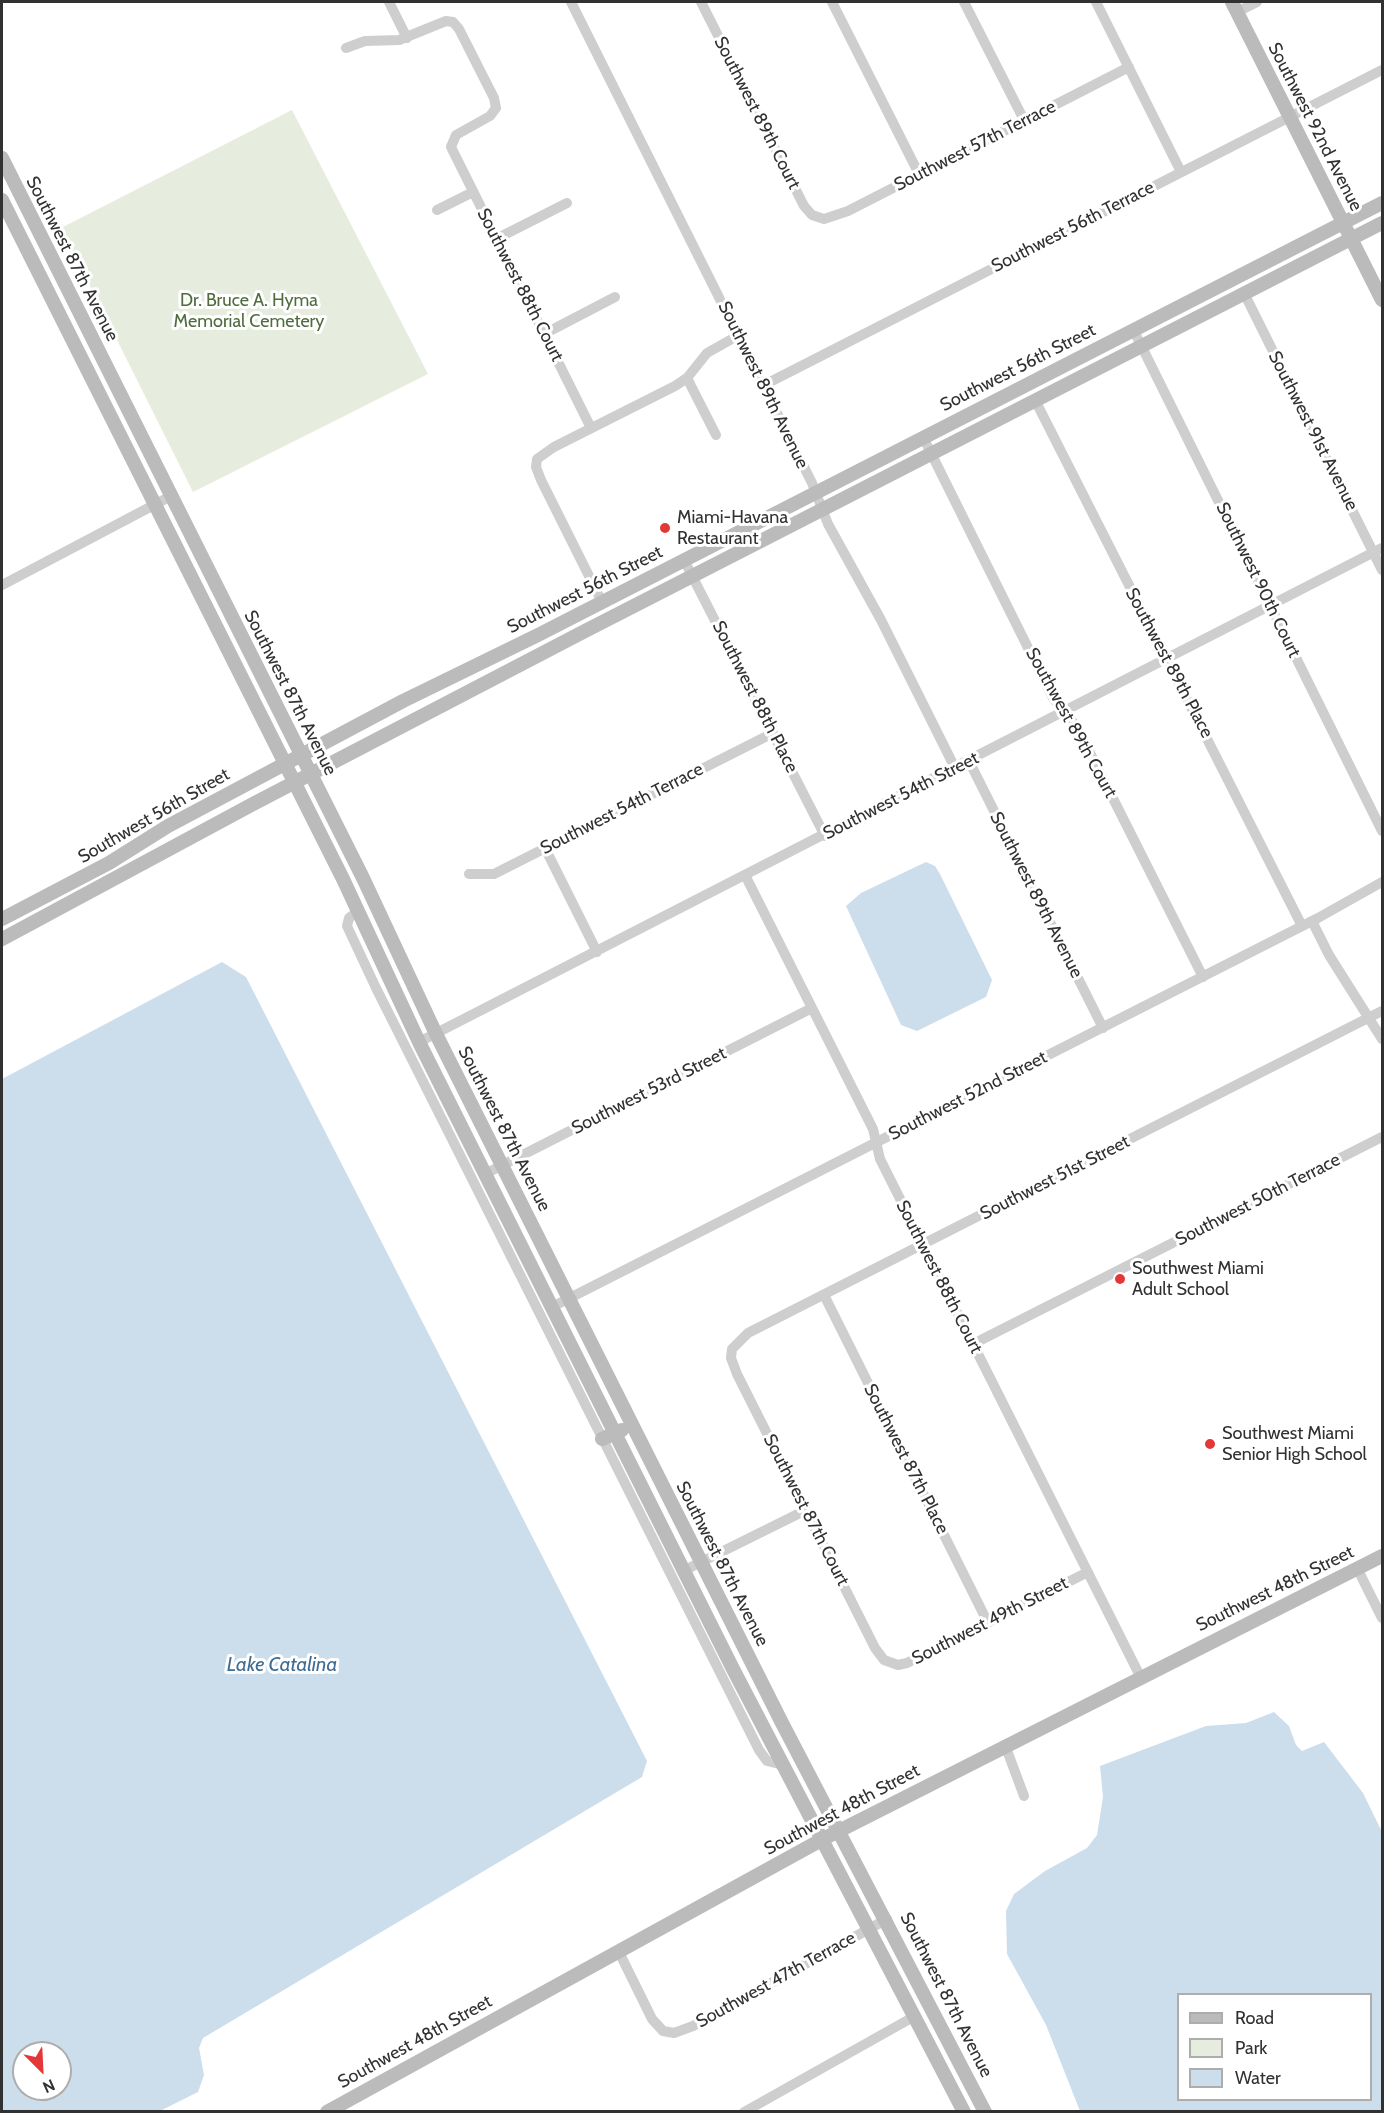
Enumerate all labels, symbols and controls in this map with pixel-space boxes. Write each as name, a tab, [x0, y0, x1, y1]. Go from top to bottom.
street label: Southwest 89th Court	[709, 33, 805, 193]
street label: Southwest 92nd Avenue	[1263, 39, 1367, 215]
street label: Southwest 57th Terrace	[891, 96, 1059, 196]
street label: Southwest 87th Avenue	[21, 173, 123, 345]
street label: Southwest 56th Terrace	[988, 177, 1158, 277]
street label: Southwest 88th Court	[472, 205, 568, 365]
park label: Dr. Bruce A. Hyma Memorial Cemetery	[174, 290, 324, 332]
street label: Southwest 89th Avenue	[713, 298, 813, 472]
street label: Southwest 56th Street	[937, 319, 1099, 417]
street label: Southwest 91st Avenue	[1263, 348, 1363, 514]
street label: Southwest 90th Court	[1211, 499, 1305, 661]
place label: Miami-Havana Restaurant	[677, 507, 788, 550]
marker: Miami-Havana Restaurant	[658, 521, 672, 535]
street label: Southwest 56th Street	[504, 541, 666, 639]
street label: Southwest 89th Place	[1120, 584, 1218, 742]
street label: Southwest 87th Avenue	[239, 607, 341, 779]
street label: Southwest 88th Place	[707, 618, 803, 776]
street label: Southwest 89th Court	[1021, 644, 1121, 802]
street label: Southwest 54th Street	[820, 747, 982, 845]
street label: Southwest 54th Terrace	[537, 759, 707, 859]
street label: Southwest 56th Street	[74, 764, 234, 868]
street label: Southwest 89th Avenue	[985, 808, 1087, 982]
street label: Southwest 87th Avenue	[453, 1043, 555, 1215]
street label: Southwest 53rd Street	[568, 1043, 730, 1139]
street label: Southwest 52nd Street	[885, 1047, 1051, 1145]
street label: Southwest 51st Street	[977, 1131, 1133, 1225]
street label: Southwest 50th Terrace	[1172, 1149, 1344, 1251]
street label: Southwest 88th Court	[891, 1197, 987, 1357]
place label: Southwest Miami Adult School	[1132, 1258, 1264, 1300]
marker: Southwest Miami Adult School	[1113, 1272, 1127, 1286]
street label: Southwest 87th Place	[859, 1380, 953, 1538]
place label: Southwest Miami Senior High School	[1222, 1423, 1367, 1466]
street label: Southwest 87th Court	[758, 1431, 854, 1589]
marker: Southwest Miami Senior High School	[1203, 1437, 1217, 1451]
street label: Southwest 87th Avenue	[671, 1478, 773, 1650]
street label: Southwest 48th Street	[1193, 1541, 1357, 1637]
street label: Southwest 49th Street	[908, 1572, 1072, 1670]
water label: Lake Catalina	[227, 1653, 337, 1677]
street label: Southwest 48th Street	[761, 1760, 923, 1860]
street label: Southwest 87th Avenue	[895, 1909, 997, 2081]
street label: Southwest 47th Terrace	[692, 1927, 860, 2033]
street label: Southwest 48th Street	[334, 1991, 496, 2093]
legend	[1177, 1993, 1372, 2101]
text: Road	[1235, 2007, 1274, 2029]
text: Park	[1235, 2037, 1267, 2059]
north arrow	[12, 2041, 72, 2101]
text: Water	[1235, 2067, 1281, 2089]
text: N	[40, 2075, 58, 2097]

